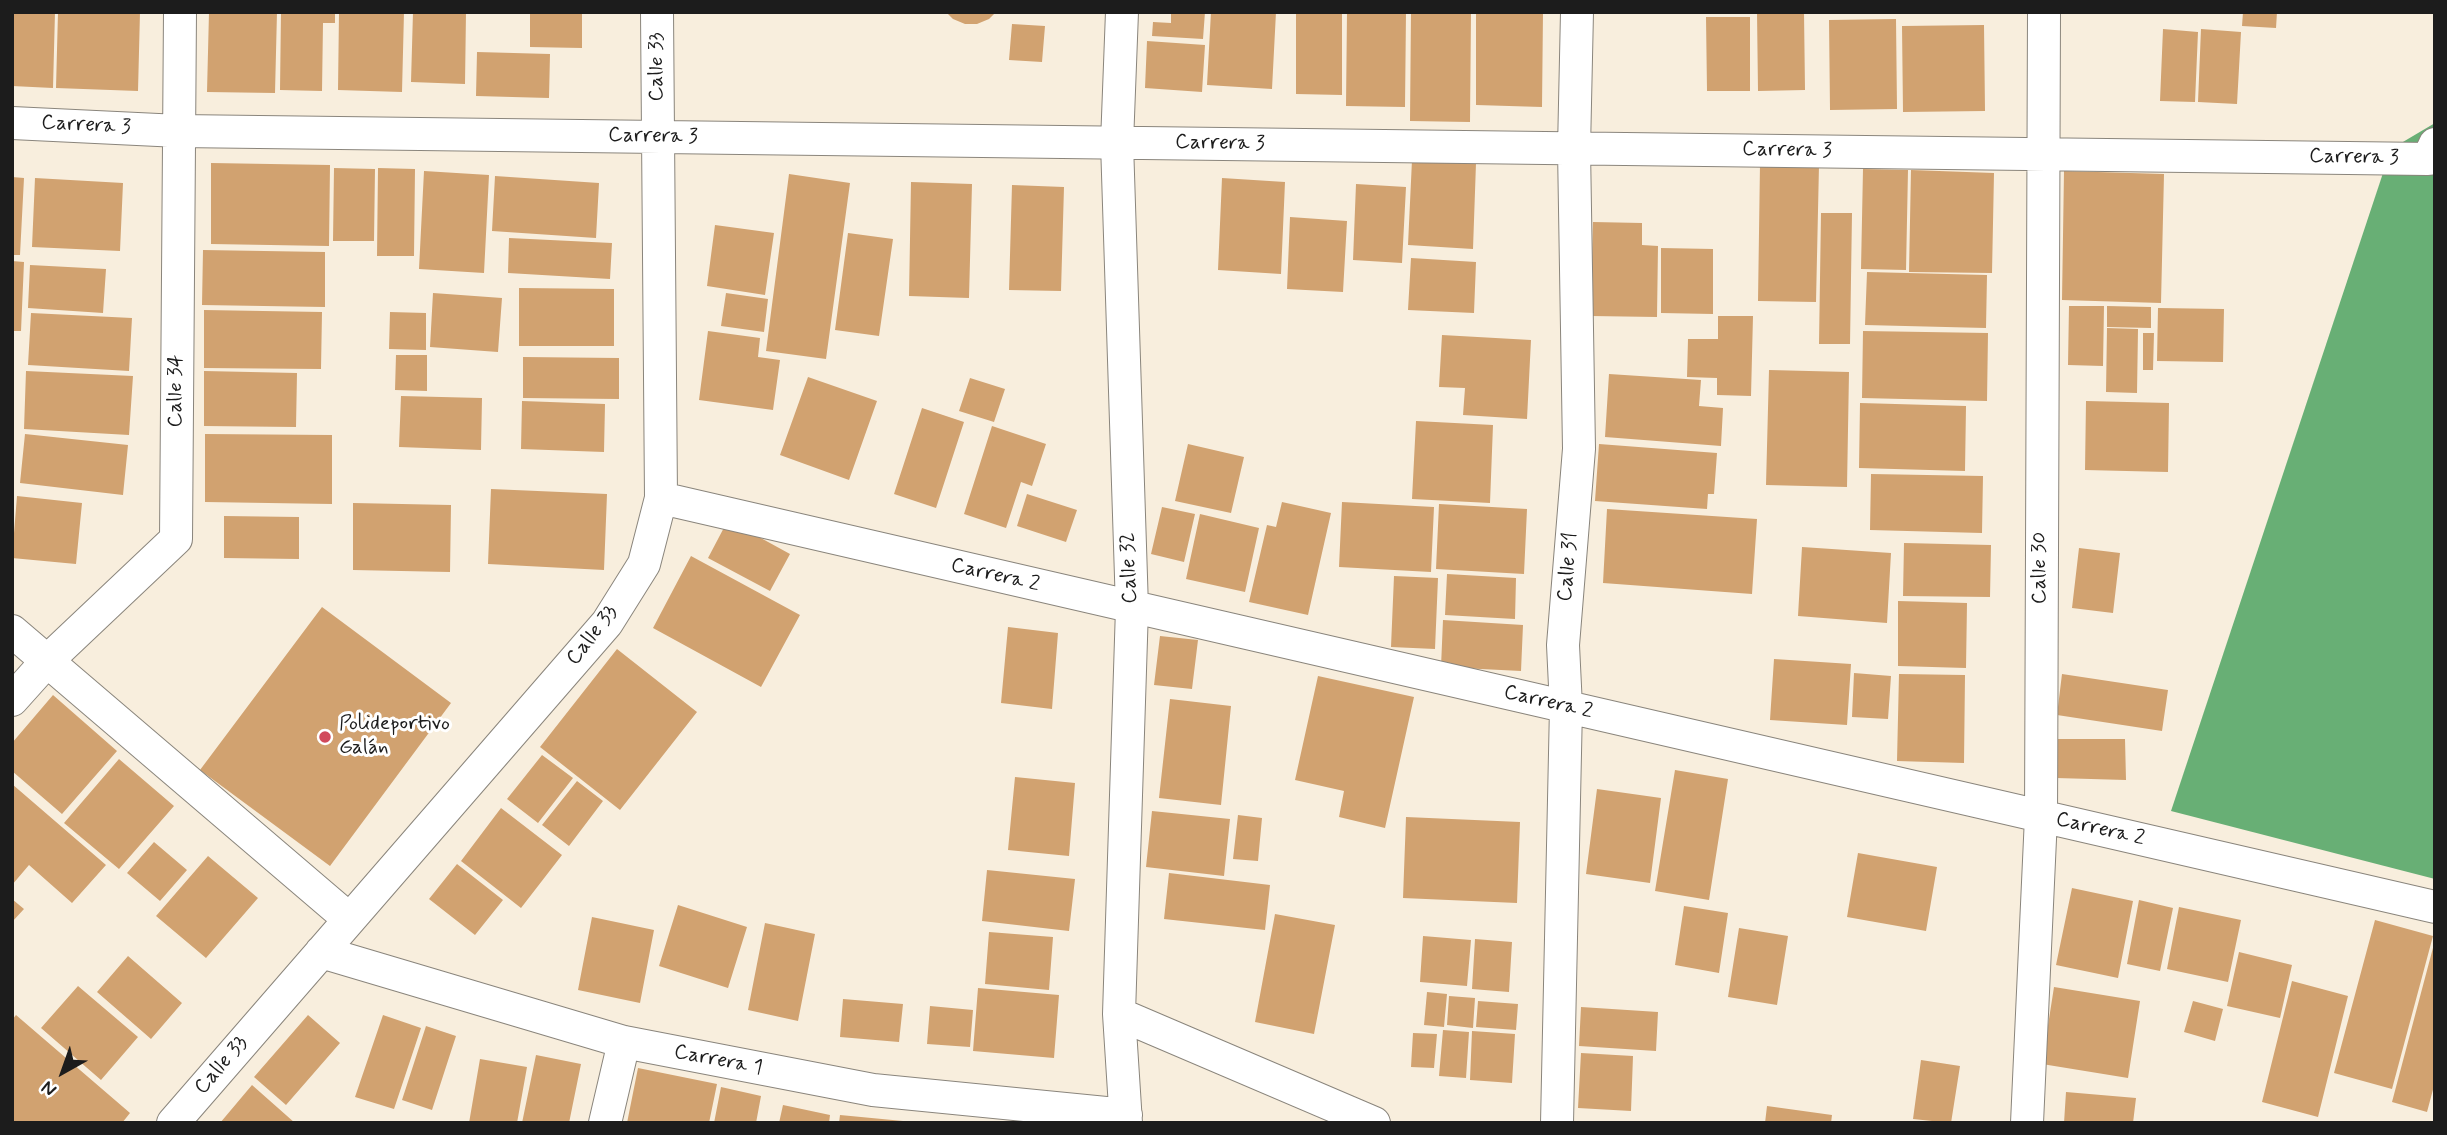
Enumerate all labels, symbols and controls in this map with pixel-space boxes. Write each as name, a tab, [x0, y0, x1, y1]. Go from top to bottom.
street label: Calle 33	[645, 32, 671, 102]
street label: Carrera 3	[41, 111, 131, 141]
street label: Carrera 3	[608, 124, 698, 150]
street label: Carrera 3	[1175, 131, 1265, 157]
street label: Carrera 3	[1742, 138, 1832, 164]
street label: Carrera 3	[2309, 145, 2399, 171]
street label: Calle 34	[164, 354, 190, 428]
street label: Calle 31	[1553, 531, 1585, 603]
street label: Calle 32	[1116, 532, 1144, 604]
street label: Calle 30	[2028, 532, 2054, 604]
street label: Carrera 2	[948, 554, 1042, 598]
street label: Calle 33	[562, 601, 624, 671]
street label: Carrera 2	[1501, 681, 1595, 725]
place label: Polideportivo Galán	[339, 712, 450, 762]
marker: Polideportivo Galán	[317, 729, 333, 745]
street label: Carrera 2	[2053, 808, 2147, 852]
street label: Calle 33	[190, 1032, 254, 1100]
north arrow	[28, 1037, 98, 1107]
street label: Carrera 1	[672, 1040, 764, 1082]
text: N	[36, 1075, 62, 1102]

